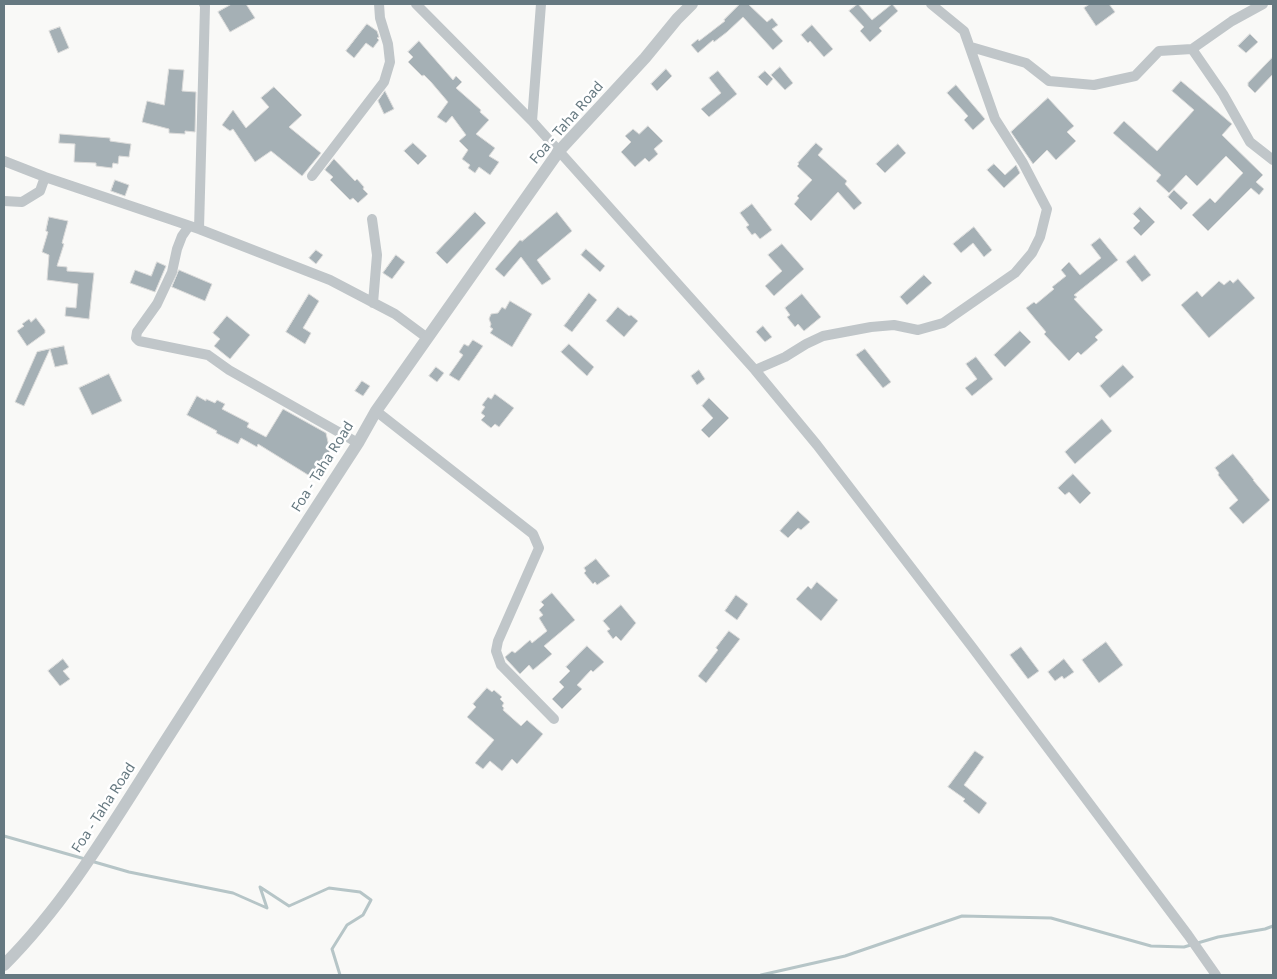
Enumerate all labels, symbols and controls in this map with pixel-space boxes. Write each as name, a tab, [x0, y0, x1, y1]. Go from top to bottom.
street label: Foa - Taha Road	[527, 78, 607, 168]
street label: Foa - Taha Road	[288, 419, 358, 515]
street label: Foa - Taha Road	[69, 760, 139, 856]

